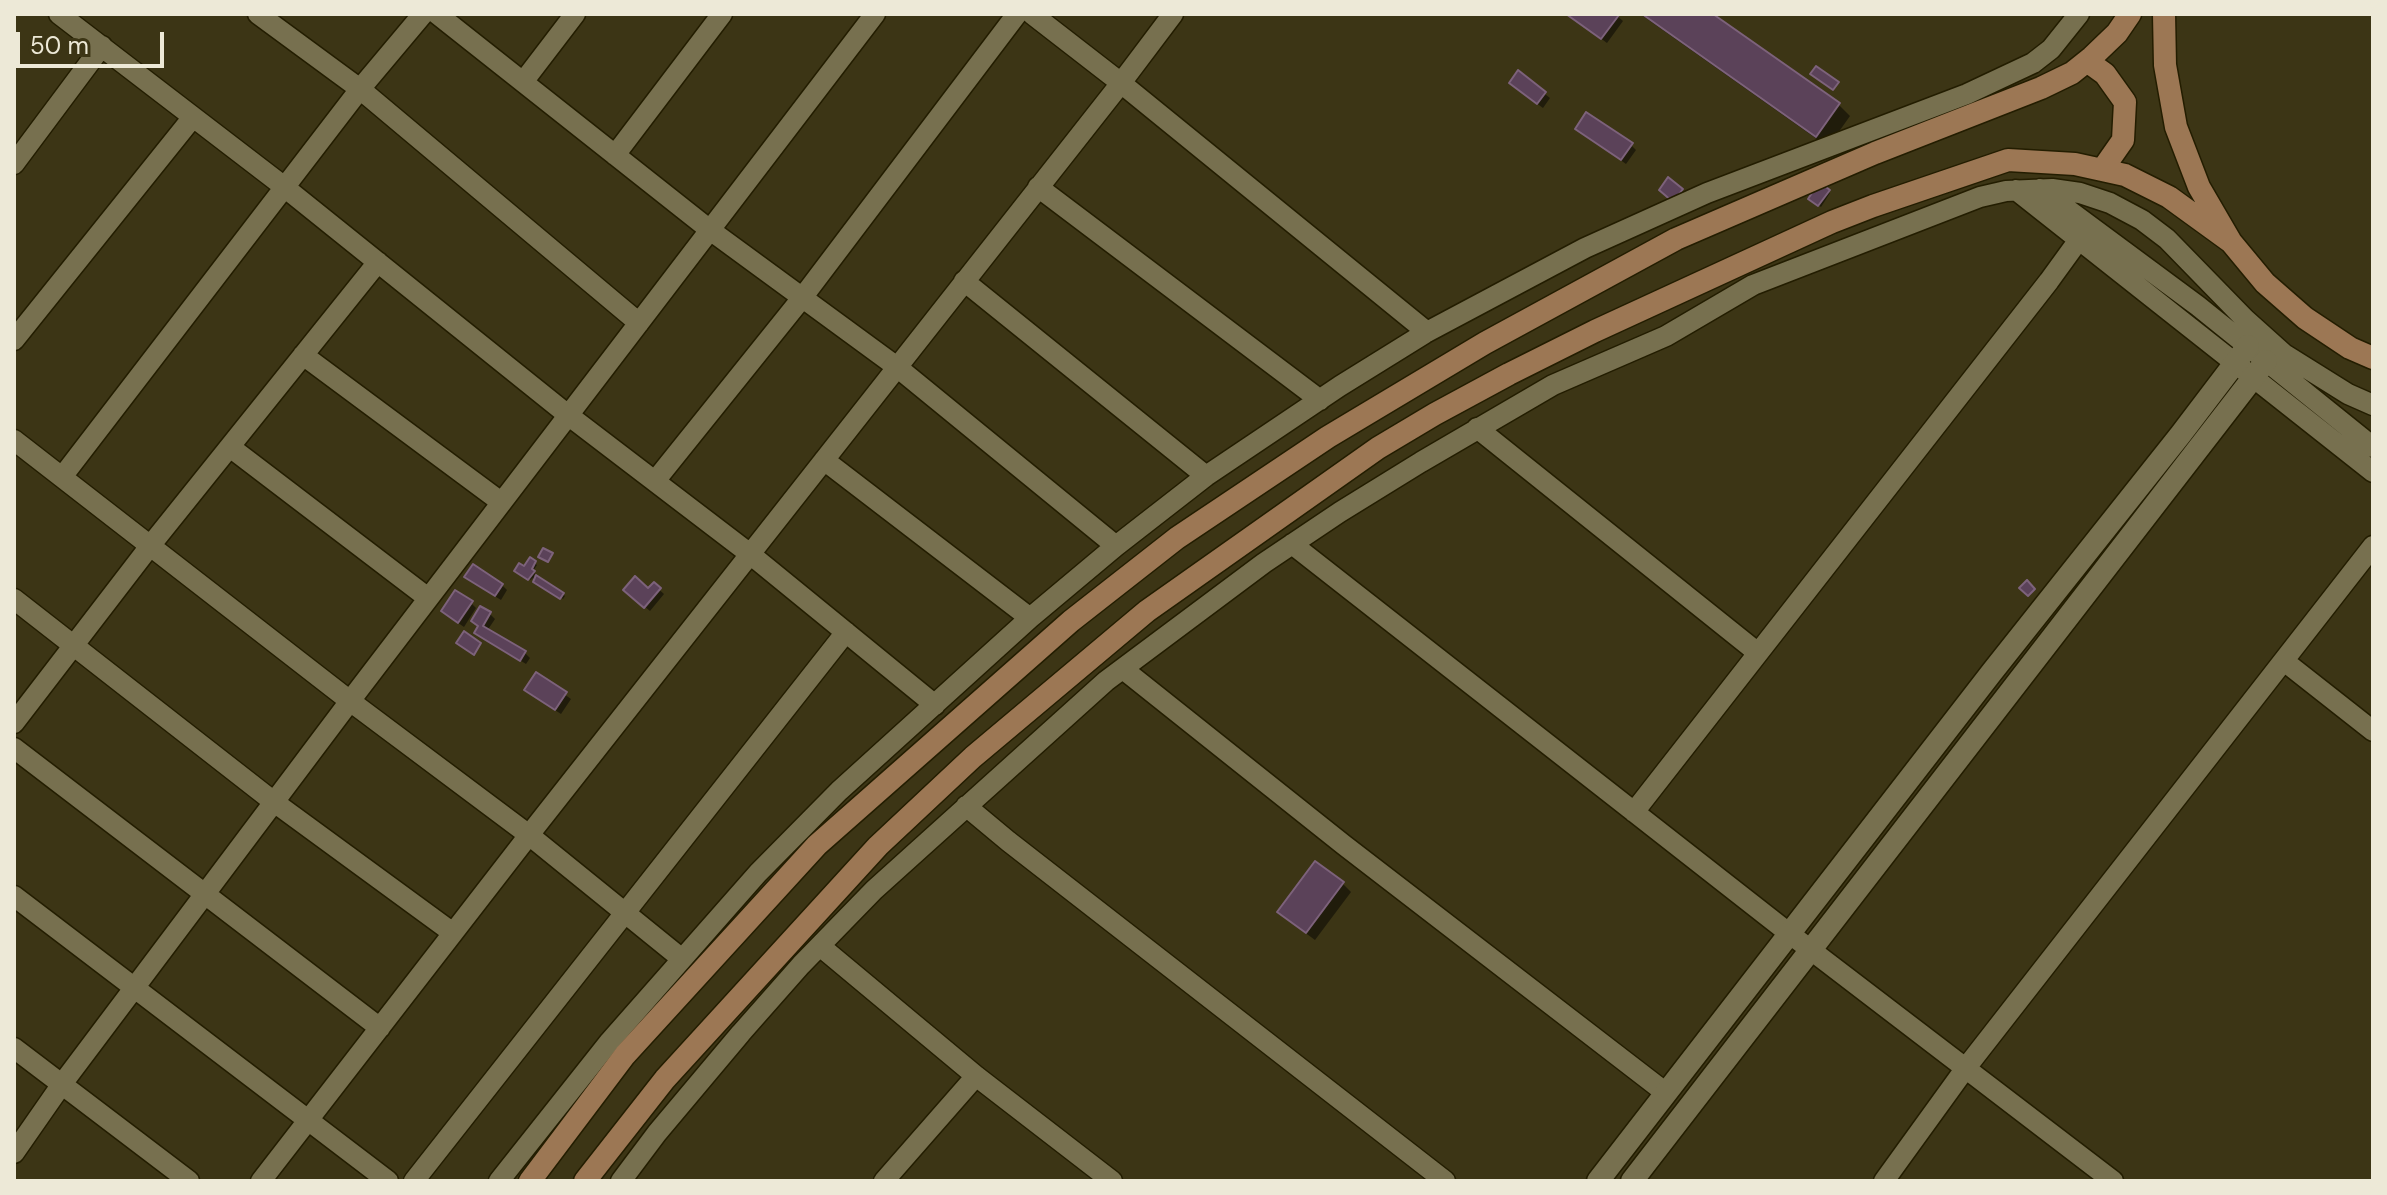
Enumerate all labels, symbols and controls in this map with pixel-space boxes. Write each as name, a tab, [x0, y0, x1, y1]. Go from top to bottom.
scale bar	[20, 16, 168, 66]
text: 50 m	[30, 30, 89, 61]

